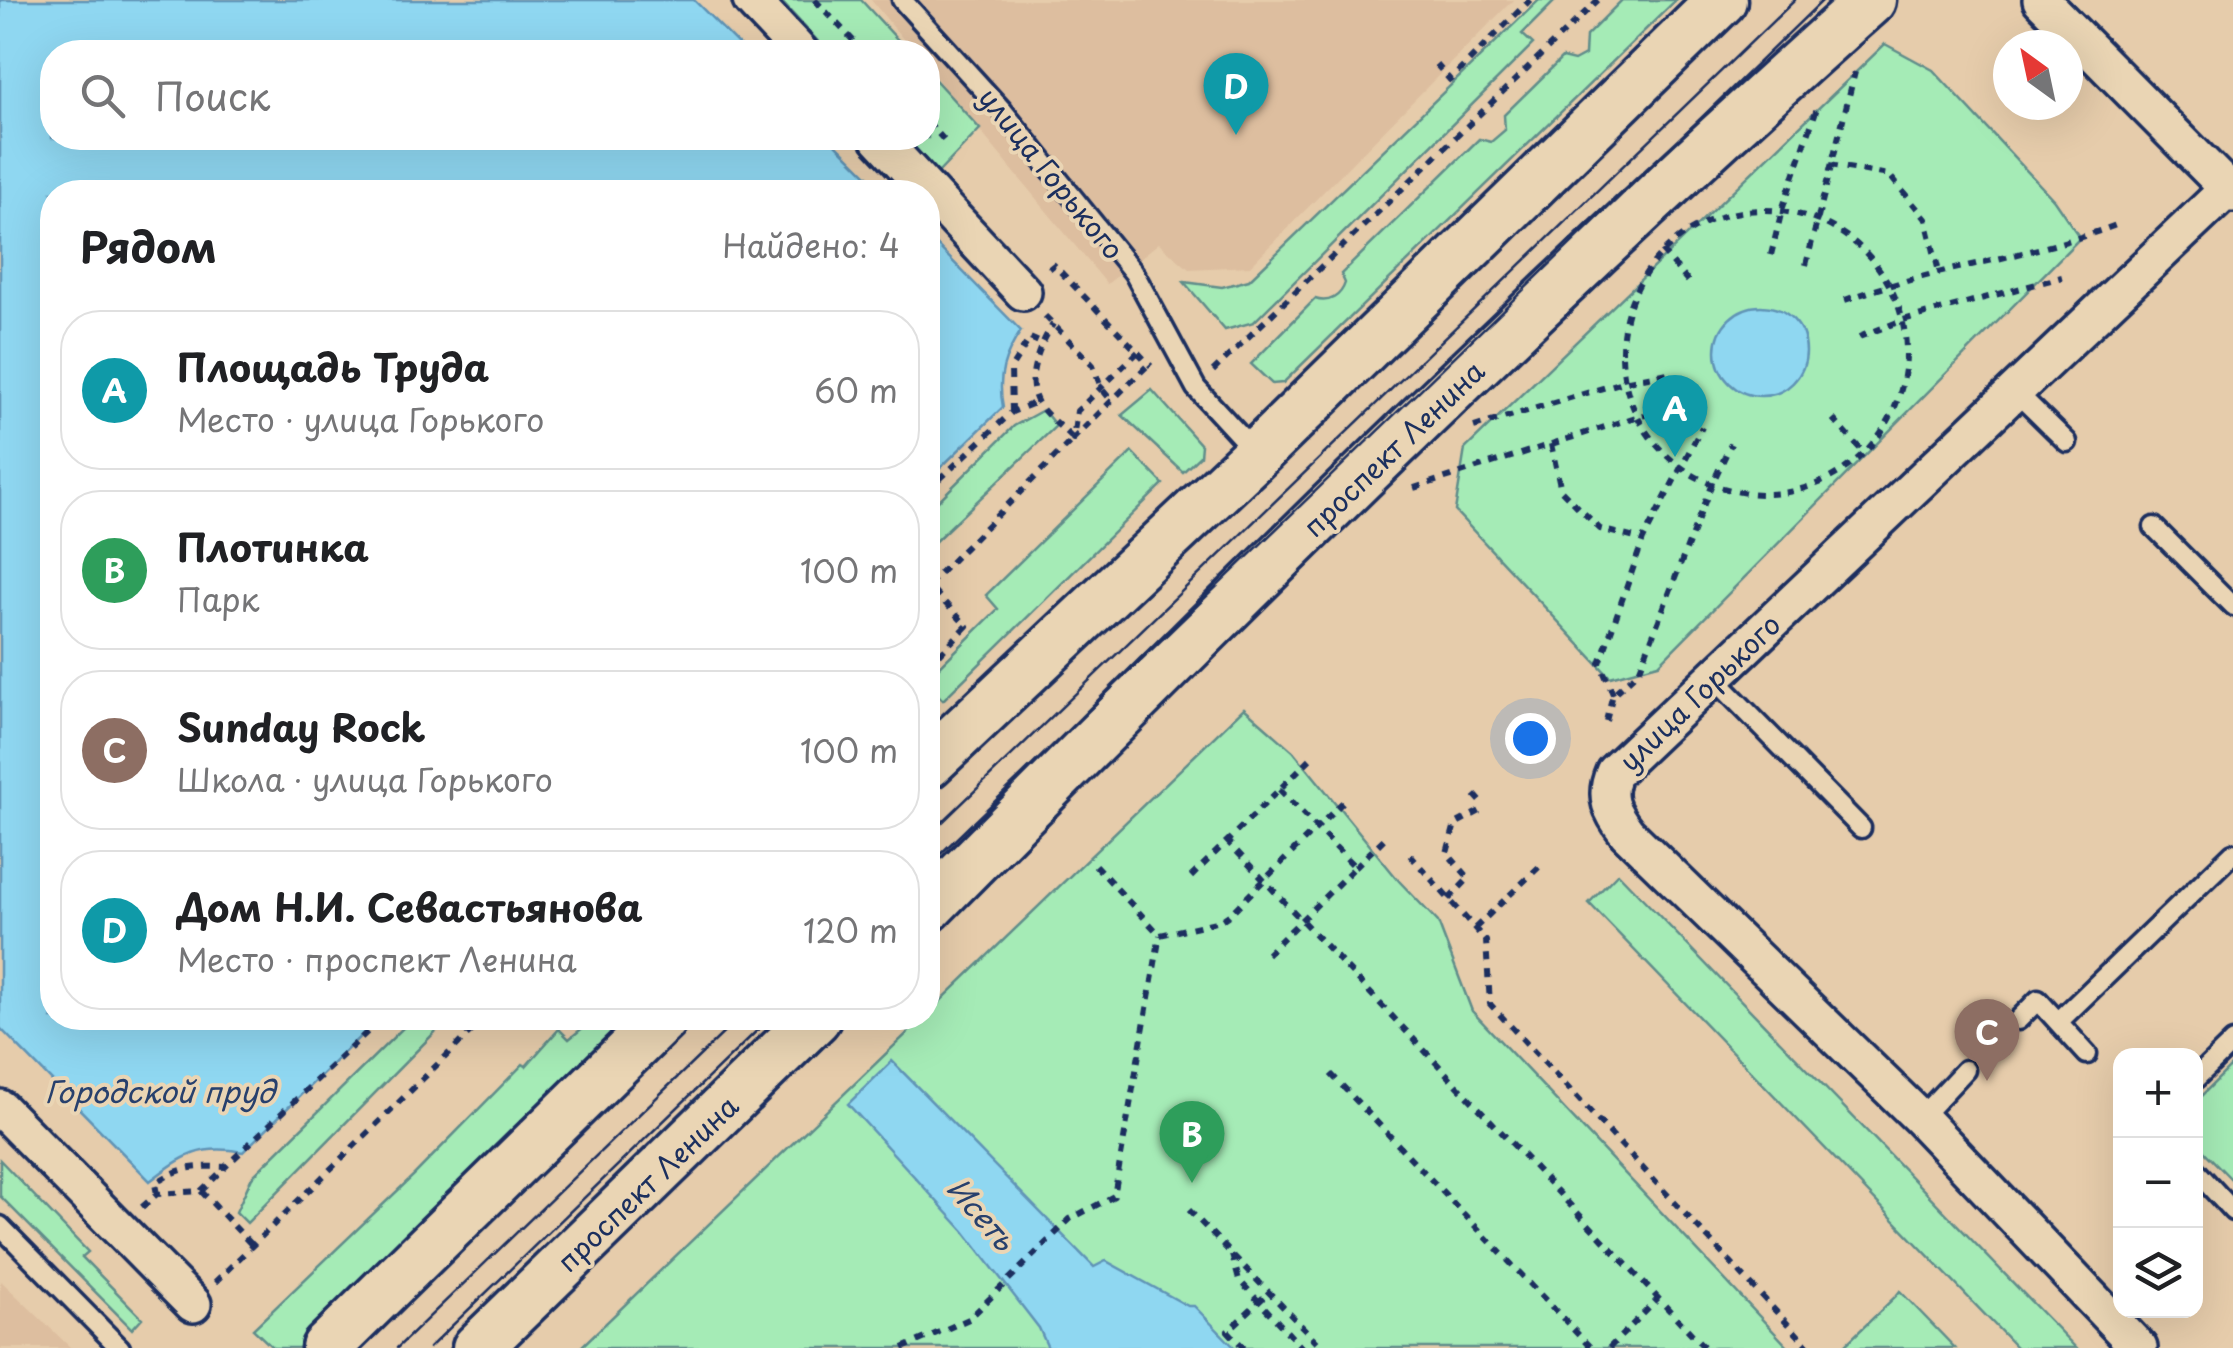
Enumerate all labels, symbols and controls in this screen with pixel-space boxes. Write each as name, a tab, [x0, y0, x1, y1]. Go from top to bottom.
north arrow	[1993, 30, 2083, 120]
search box	[40, 40, 940, 150]
pin: D	[1204, 52, 1268, 135]
text: Поиск	[155, 67, 270, 124]
icon: search	[75, 68, 130, 123]
street label: улица Горького	[969, 78, 1135, 268]
text: Рядом	[80, 214, 217, 277]
text: Найдено: 4	[722, 221, 900, 269]
text: Площадь Труда	[177, 338, 489, 395]
street label: проспект Ленина	[1292, 349, 1494, 546]
text: A	[102, 366, 127, 414]
text: 60 m	[814, 366, 898, 414]
pin: A	[1642, 374, 1708, 457]
text: Место · улица Горького	[177, 395, 544, 443]
text: Плотинка	[177, 518, 369, 575]
text: B	[104, 546, 125, 594]
text: 100 m	[800, 546, 898, 594]
text: Парк	[177, 575, 260, 623]
street label: улица Горького	[1608, 603, 1790, 781]
text: Sunday Rock	[177, 698, 426, 755]
your location	[1505, 713, 1556, 764]
text: C	[102, 726, 127, 774]
text: 100 m	[800, 726, 898, 774]
text: Школа · улица Горького	[177, 755, 553, 803]
text: Дом Н.И. Севастьянова	[177, 878, 643, 935]
text: D	[102, 906, 127, 954]
text: 120 m	[803, 906, 898, 954]
text: Место · проспект Ленина	[177, 935, 577, 983]
pin: C	[1954, 998, 2020, 1081]
map controls	[2113, 1048, 2203, 1318]
button: +	[2113, 1048, 2203, 1138]
water label: Городской пруд	[45, 1068, 278, 1113]
street label: проспект Ленина	[546, 1084, 748, 1281]
pin: B	[1160, 1100, 1224, 1183]
button: −	[2113, 1138, 2203, 1228]
water label: Исеть	[937, 1166, 1028, 1261]
button: layers	[2113, 1228, 2203, 1318]

